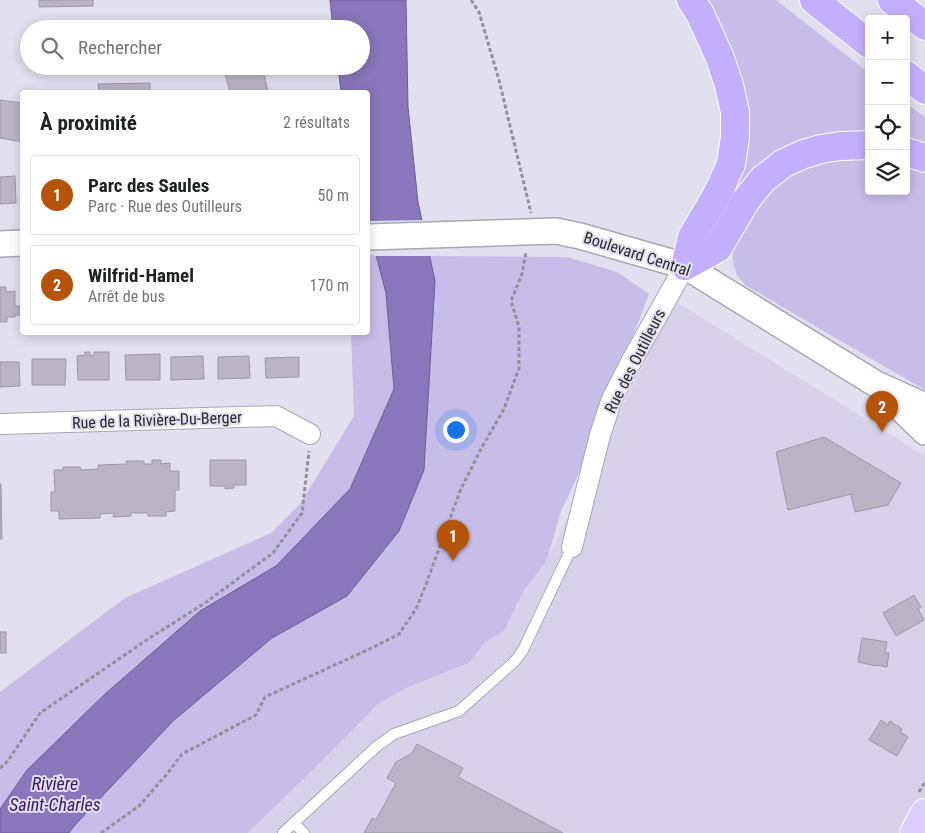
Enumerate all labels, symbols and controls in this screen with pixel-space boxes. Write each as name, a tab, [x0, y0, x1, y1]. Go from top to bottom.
map controls	[865, 15, 910, 195]
button: +	[865, 15, 910, 60]
search box	[20, 20, 370, 75]
icon: search	[38, 34, 66, 62]
text: Rechercher	[78, 36, 162, 59]
button: −	[865, 60, 910, 105]
button: locate	[865, 105, 910, 150]
text: À proximité	[40, 111, 137, 135]
text: 2 résultats	[283, 113, 350, 132]
button: layers	[865, 150, 910, 195]
text: Parc des Saules	[88, 174, 209, 197]
text: 1	[53, 186, 61, 205]
text: 50 m	[317, 186, 349, 205]
text: Parc · Rue des Outilleurs	[88, 197, 242, 216]
street label: Boulevard Central	[581, 228, 693, 280]
text: Wilfrid-Hamel	[88, 264, 194, 287]
text: 2	[53, 276, 61, 295]
text: 170 m	[310, 276, 349, 295]
text: Arrêt de bus	[88, 287, 165, 306]
street label: Rue des Outilleurs	[601, 306, 669, 416]
pin: 2	[866, 391, 898, 432]
street label: Rue de la Rivière-Du-Berger	[72, 408, 242, 432]
your location	[443, 417, 469, 443]
pin: 1	[437, 520, 469, 561]
water label: Rivière Saint-Charles	[9, 773, 101, 815]

